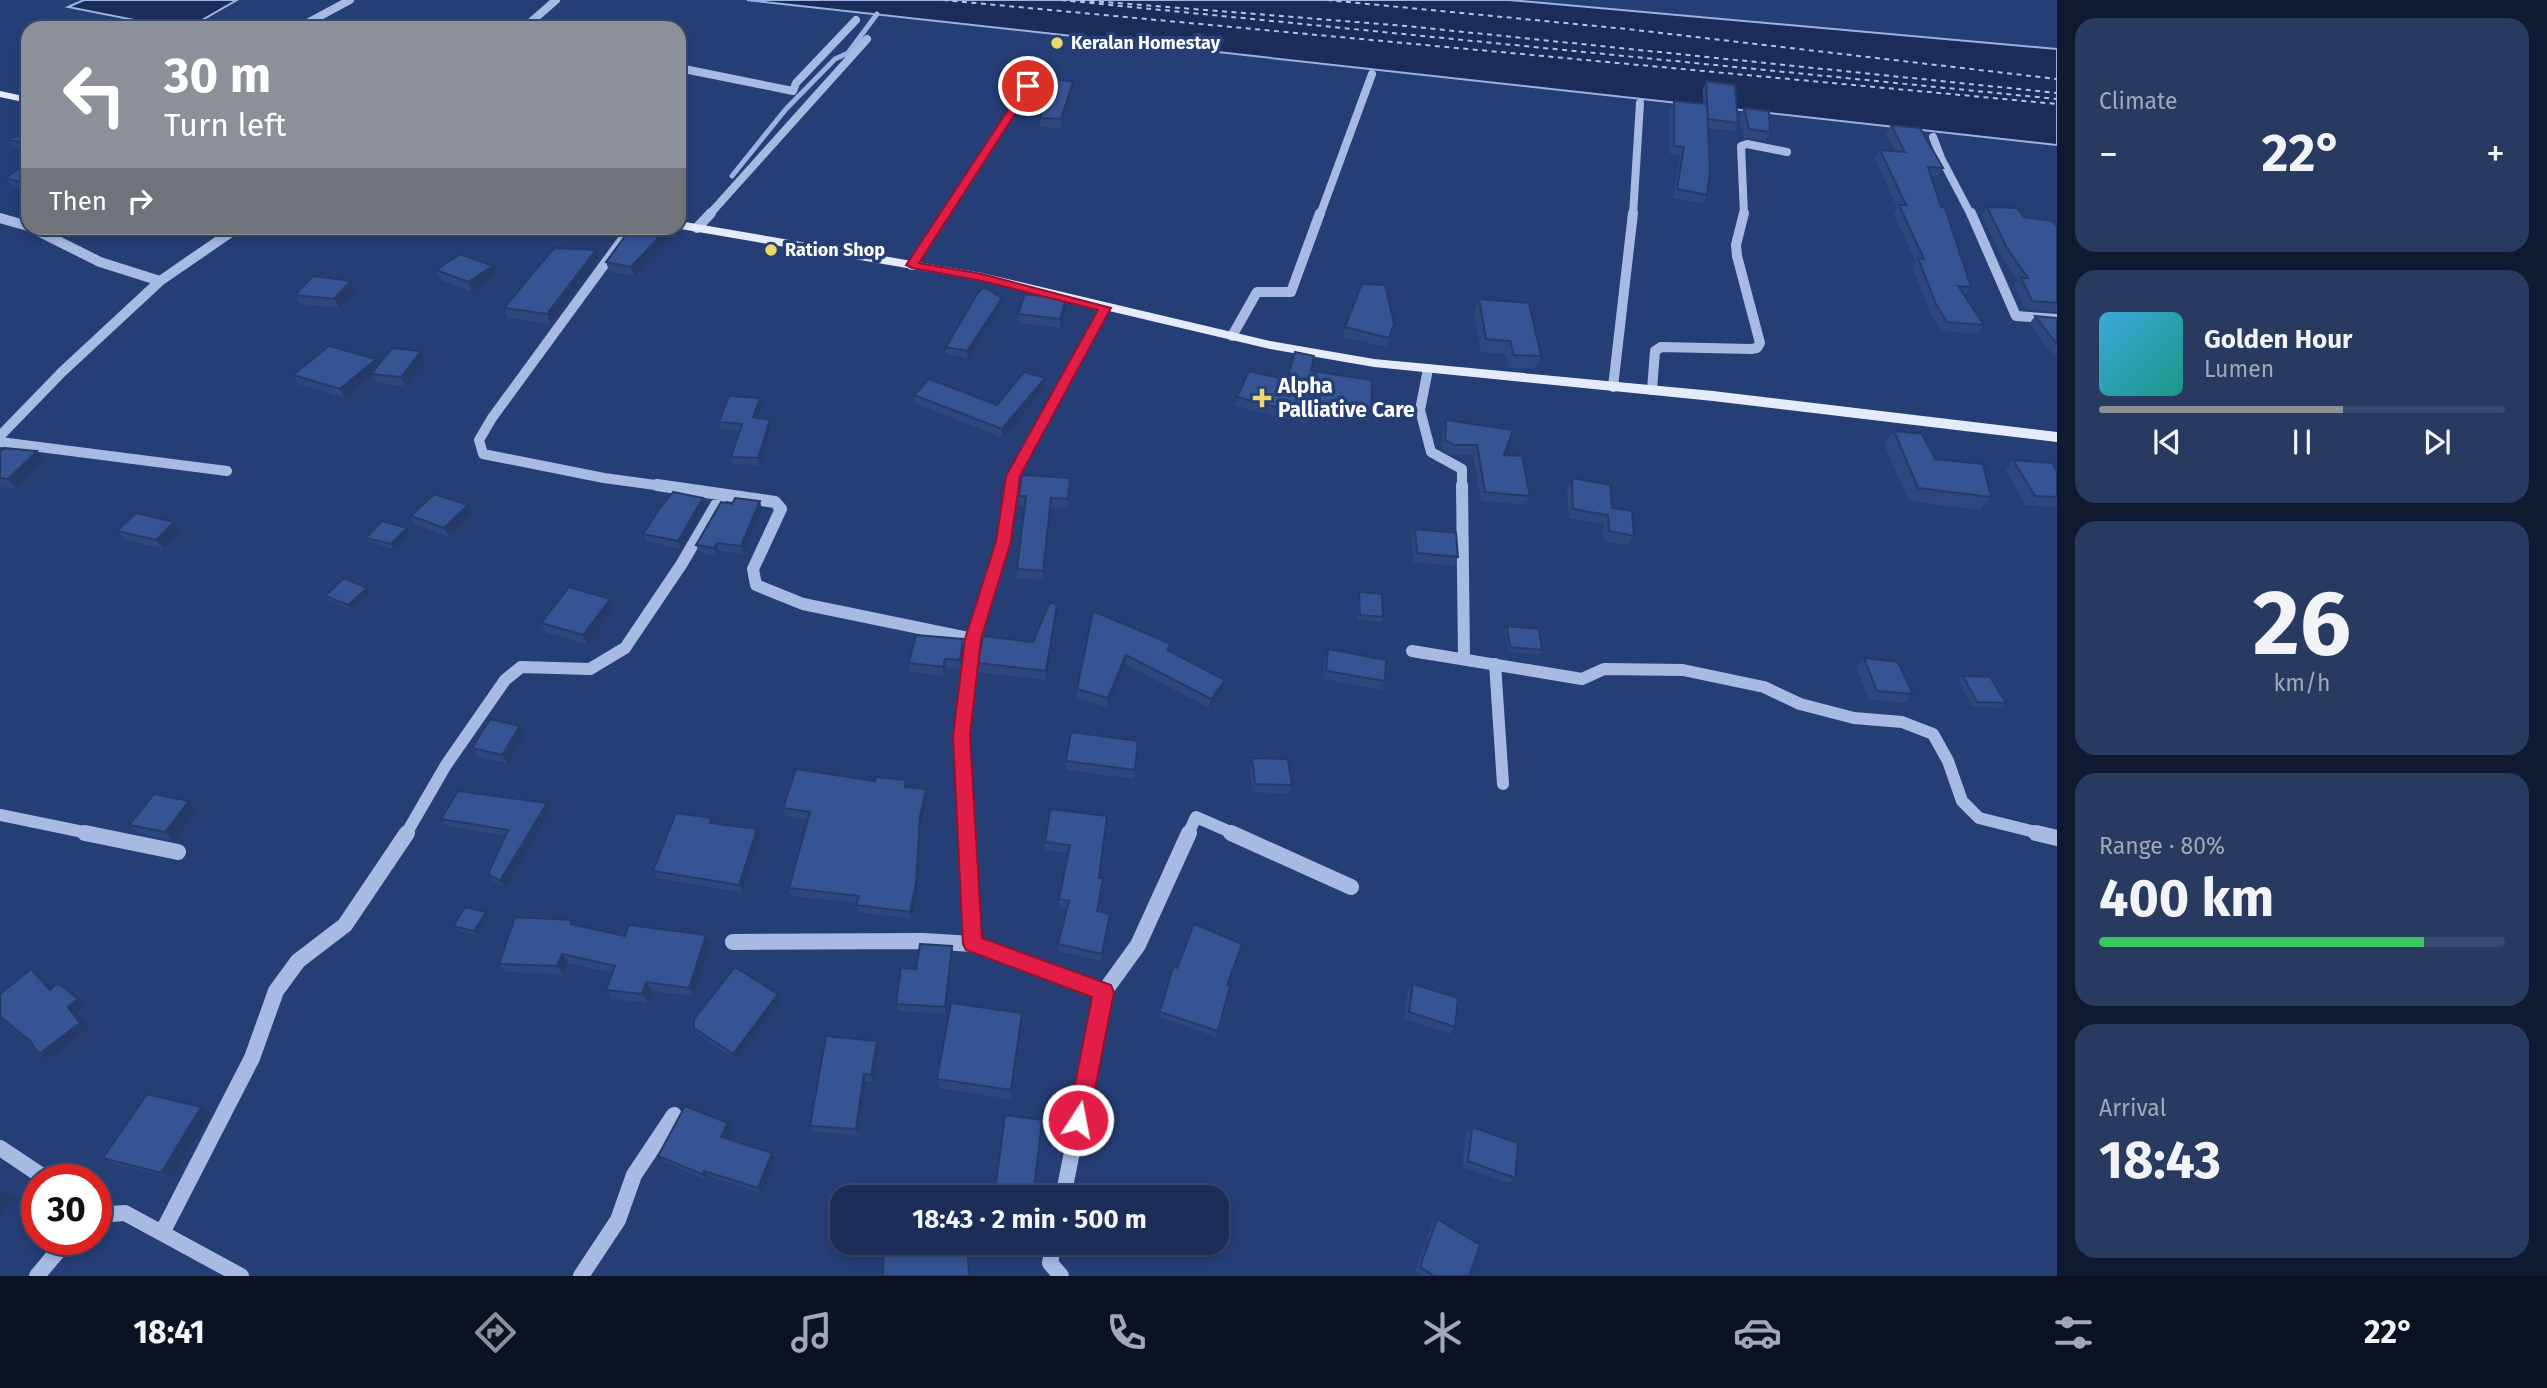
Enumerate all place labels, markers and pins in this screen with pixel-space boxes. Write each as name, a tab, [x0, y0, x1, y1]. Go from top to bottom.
place label: Keralan Homestay	[1071, 32, 1221, 54]
marker: Keralan Homestay	[1049, 35, 1065, 51]
pin	[998, 56, 1058, 116]
place label: Ration Shop	[785, 239, 885, 261]
marker: Ration Shop	[763, 242, 779, 258]
place label: Alpha Palliative Care	[1277, 373, 1415, 423]
marker: Alpha Palliative Care	[1252, 388, 1272, 408]

